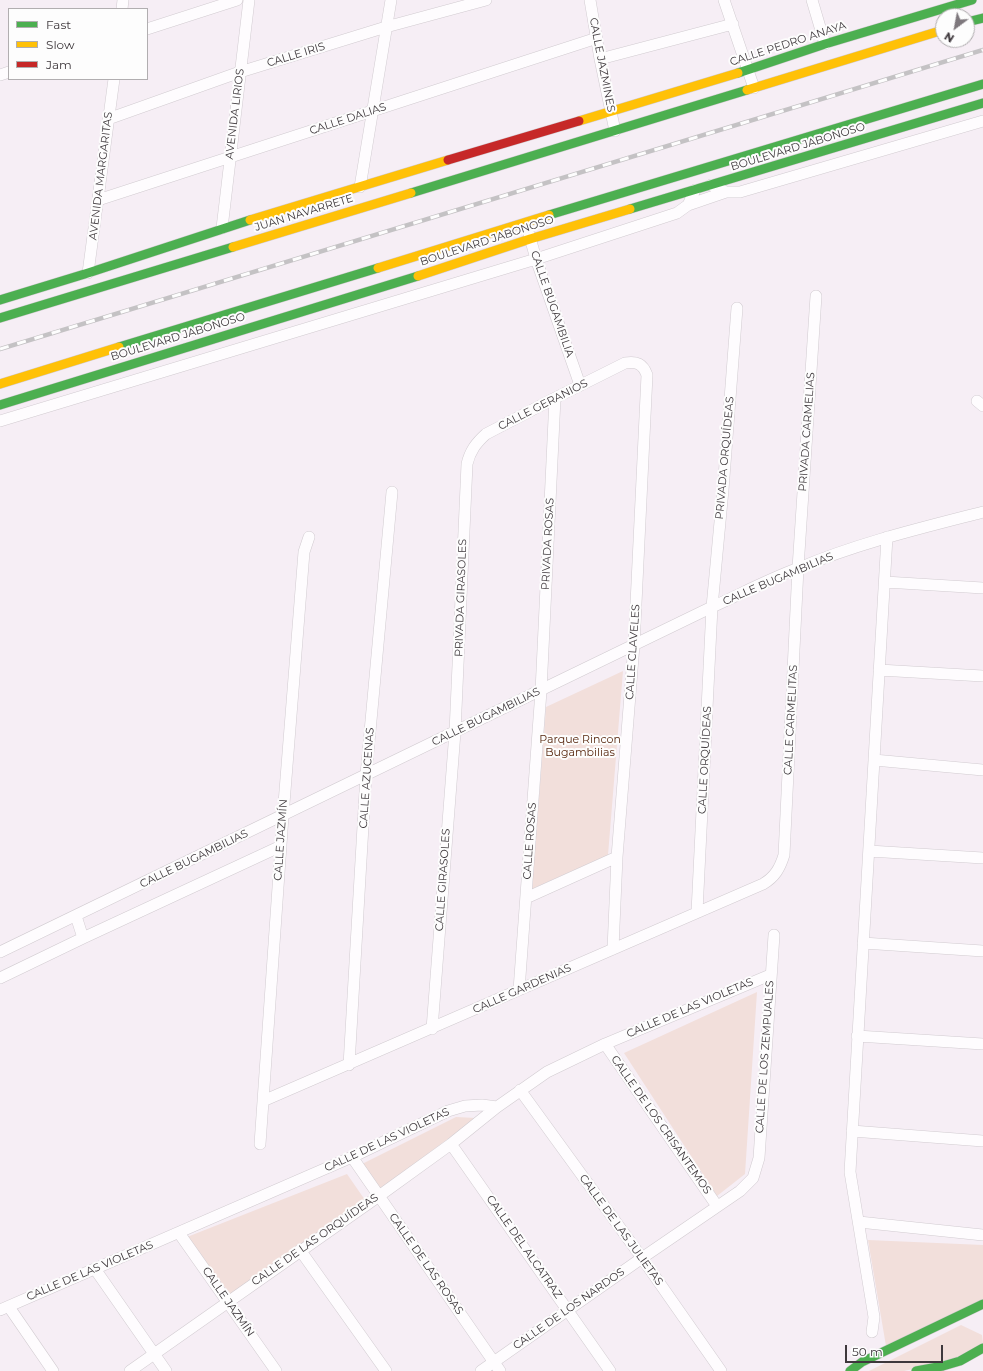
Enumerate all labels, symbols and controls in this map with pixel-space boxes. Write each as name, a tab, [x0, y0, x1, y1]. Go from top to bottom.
legend	[8, 8, 148, 80]
north arrow	[935, 8, 975, 48]
text: Fast	[46, 17, 71, 32]
street label: CALLE JAZMINES	[586, 17, 618, 113]
street label: CALLE PEDRO ANAYA	[728, 19, 848, 69]
text: N	[942, 29, 957, 46]
text: Slow	[46, 37, 75, 52]
street label: CALLE IRIS	[265, 40, 327, 70]
text: Jam	[46, 57, 72, 72]
street label: AVENIDA LIRIOS	[223, 68, 247, 160]
street label: CALLE DALIAS	[308, 100, 388, 138]
street label: AVENIDA MARGARITAS	[87, 111, 115, 241]
street label: BOULEVARD JABONOSO	[729, 120, 867, 174]
street label: JUAN NAVARRETE	[253, 192, 355, 234]
street label: BOULEVARD JABONOSO	[418, 213, 556, 269]
street label: CALLE BUGAMBILIA	[528, 249, 576, 359]
street label: BOULEVARD JABONOSO	[109, 310, 247, 364]
street label: PRIVADA CARMELIAS	[796, 372, 818, 492]
street label: CALLE GERANIOS	[496, 377, 590, 433]
street label: PRIVADA ORQUÍDEAS	[713, 396, 737, 520]
street label: PRIVADA ROSAS	[539, 498, 557, 590]
street label: PRIVADA GIRASOLES	[452, 539, 470, 657]
street label: CALLE BUGAMBILIAS	[721, 550, 835, 608]
street label: CALLE CLAVELES	[623, 604, 643, 700]
street label: CALLE CARMELITAS	[782, 665, 800, 775]
street label: CALLE BUGAMBILIAS	[430, 685, 542, 749]
street label: CALLE ORQUÍDEAS	[696, 706, 714, 814]
street label: CALLE AZUCENAS	[357, 727, 377, 829]
park label: Parque Rincon Bugambilias	[539, 733, 621, 759]
street label: CALLE JAZMÍN	[272, 799, 290, 881]
street label: CALLE ROSAS	[521, 802, 539, 880]
street label: CALLE BUGAMBILIAS	[138, 827, 250, 891]
street label: CALLE GIRASOLES	[433, 828, 453, 932]
street label: CALLE GARDENIAS	[471, 961, 573, 1017]
street label: CALLE DE LAS VIOLETAS	[625, 975, 755, 1041]
street label: CALLE DE LOS ZEMPUALES	[753, 980, 777, 1134]
street label: CALLE DE LOS CRISANTEMOS	[608, 1053, 714, 1197]
street label: CALLE DE LAS VIOLETAS	[322, 1105, 452, 1175]
street label: CALLE DE LAS JULIETAS	[576, 1172, 666, 1288]
street label: CALLE DE LAS ORQUÍDEAS	[249, 1191, 381, 1289]
street label: CALLE DEL ALCATRAZ	[483, 1193, 565, 1301]
street label: CALLE DE LAS ROSAS	[386, 1211, 466, 1317]
street label: CALLE DE LAS VIOLETAS	[25, 1238, 155, 1304]
street label: CALLE JAZMÍN	[199, 1265, 257, 1339]
street label: CALLE DE LOS NARDOS	[511, 1265, 627, 1353]
scale bar	[847, 1337, 945, 1363]
text: 50 m	[852, 1344, 883, 1359]

